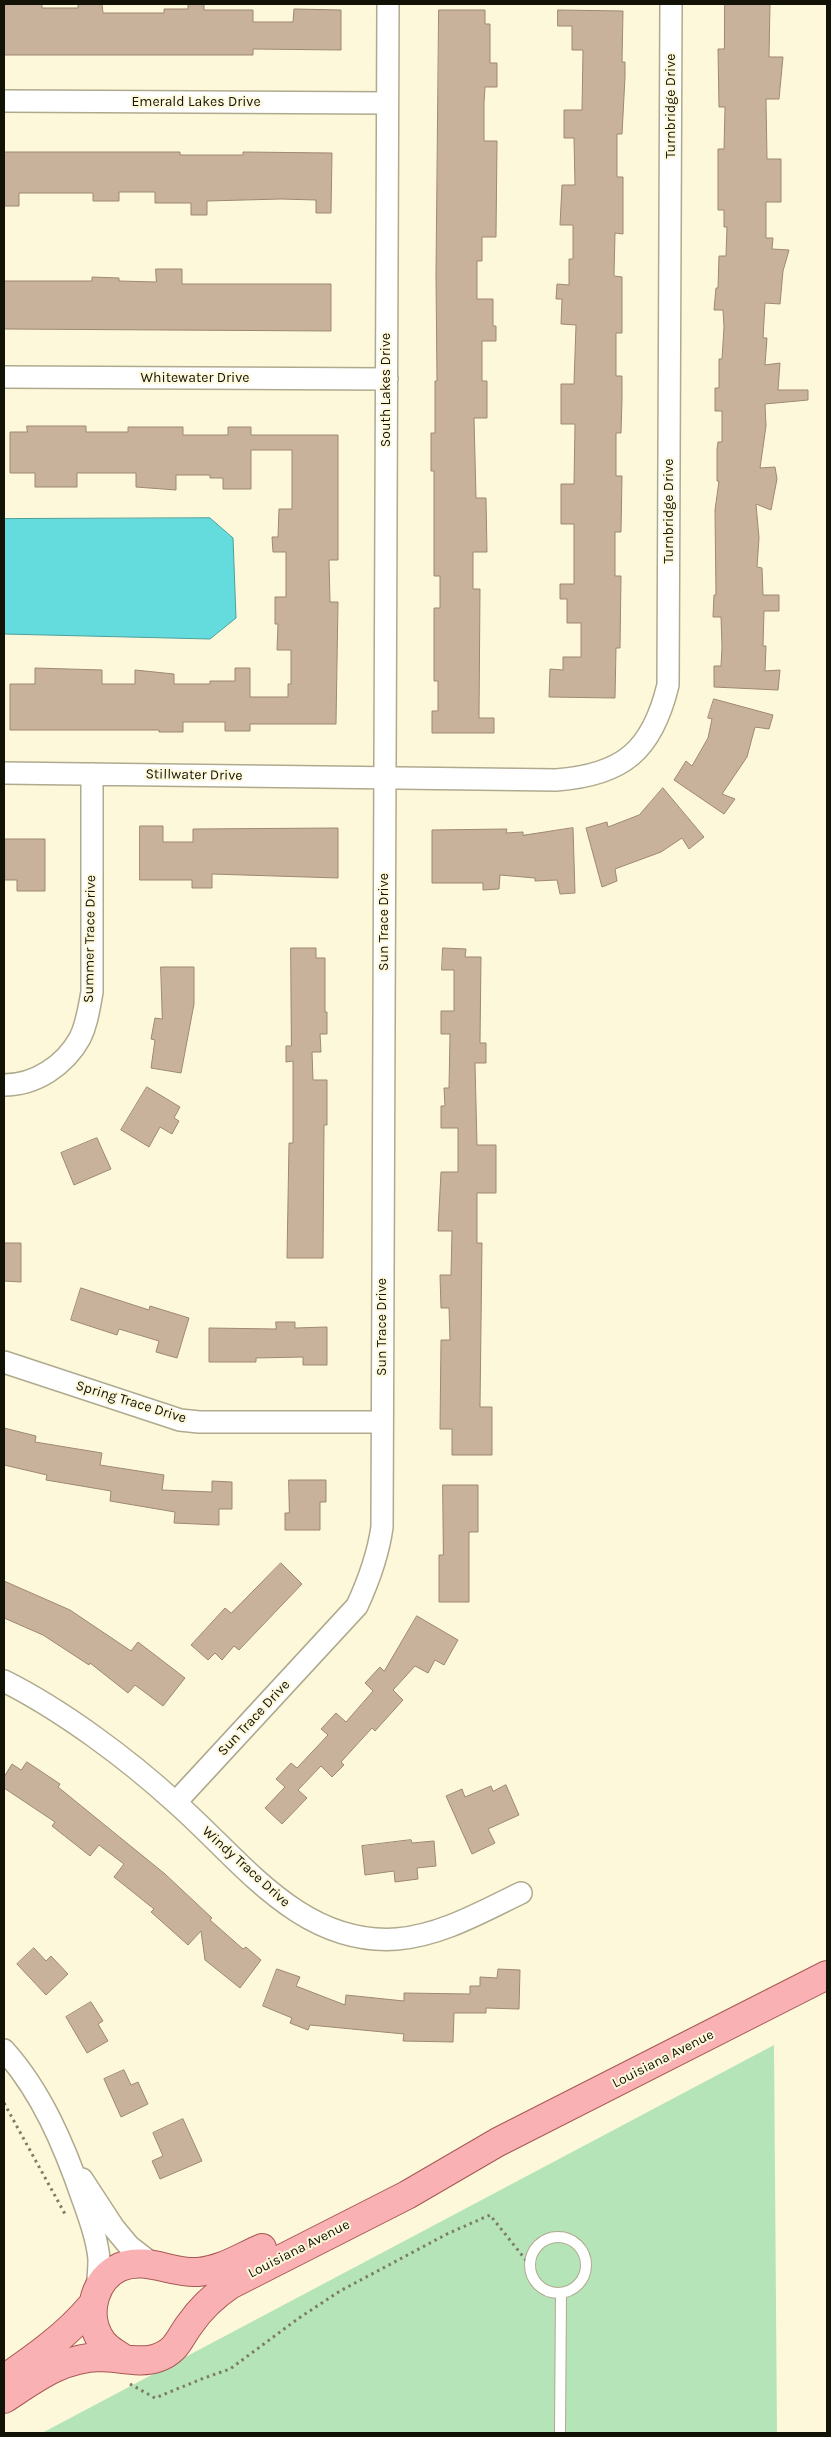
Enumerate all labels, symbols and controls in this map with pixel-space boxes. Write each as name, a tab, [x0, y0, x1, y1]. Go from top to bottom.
street label: Turnbridge Drive	[663, 54, 679, 158]
street label: Emerald Lakes Drive	[131, 94, 261, 110]
street label: South Lakes Drive	[378, 333, 394, 447]
street label: Whitewater Drive	[141, 370, 249, 386]
street label: Turnbridge Drive	[661, 459, 677, 563]
street label: Stillwater Drive	[145, 766, 243, 784]
street label: Sun Trace Drive	[376, 873, 392, 971]
street label: Summer Trace Drive	[80, 875, 100, 1003]
street label: Sun Trace Drive	[374, 1278, 390, 1376]
street label: Spring Trace Drive	[74, 1377, 188, 1427]
street label: Sun Trace Drive	[214, 1676, 294, 1760]
street label: Windy Trace Drive	[199, 1823, 293, 1911]
street label: Louisiana Avenue	[609, 2026, 717, 2092]
street label: Louisiana Avenue	[245, 2216, 353, 2282]

